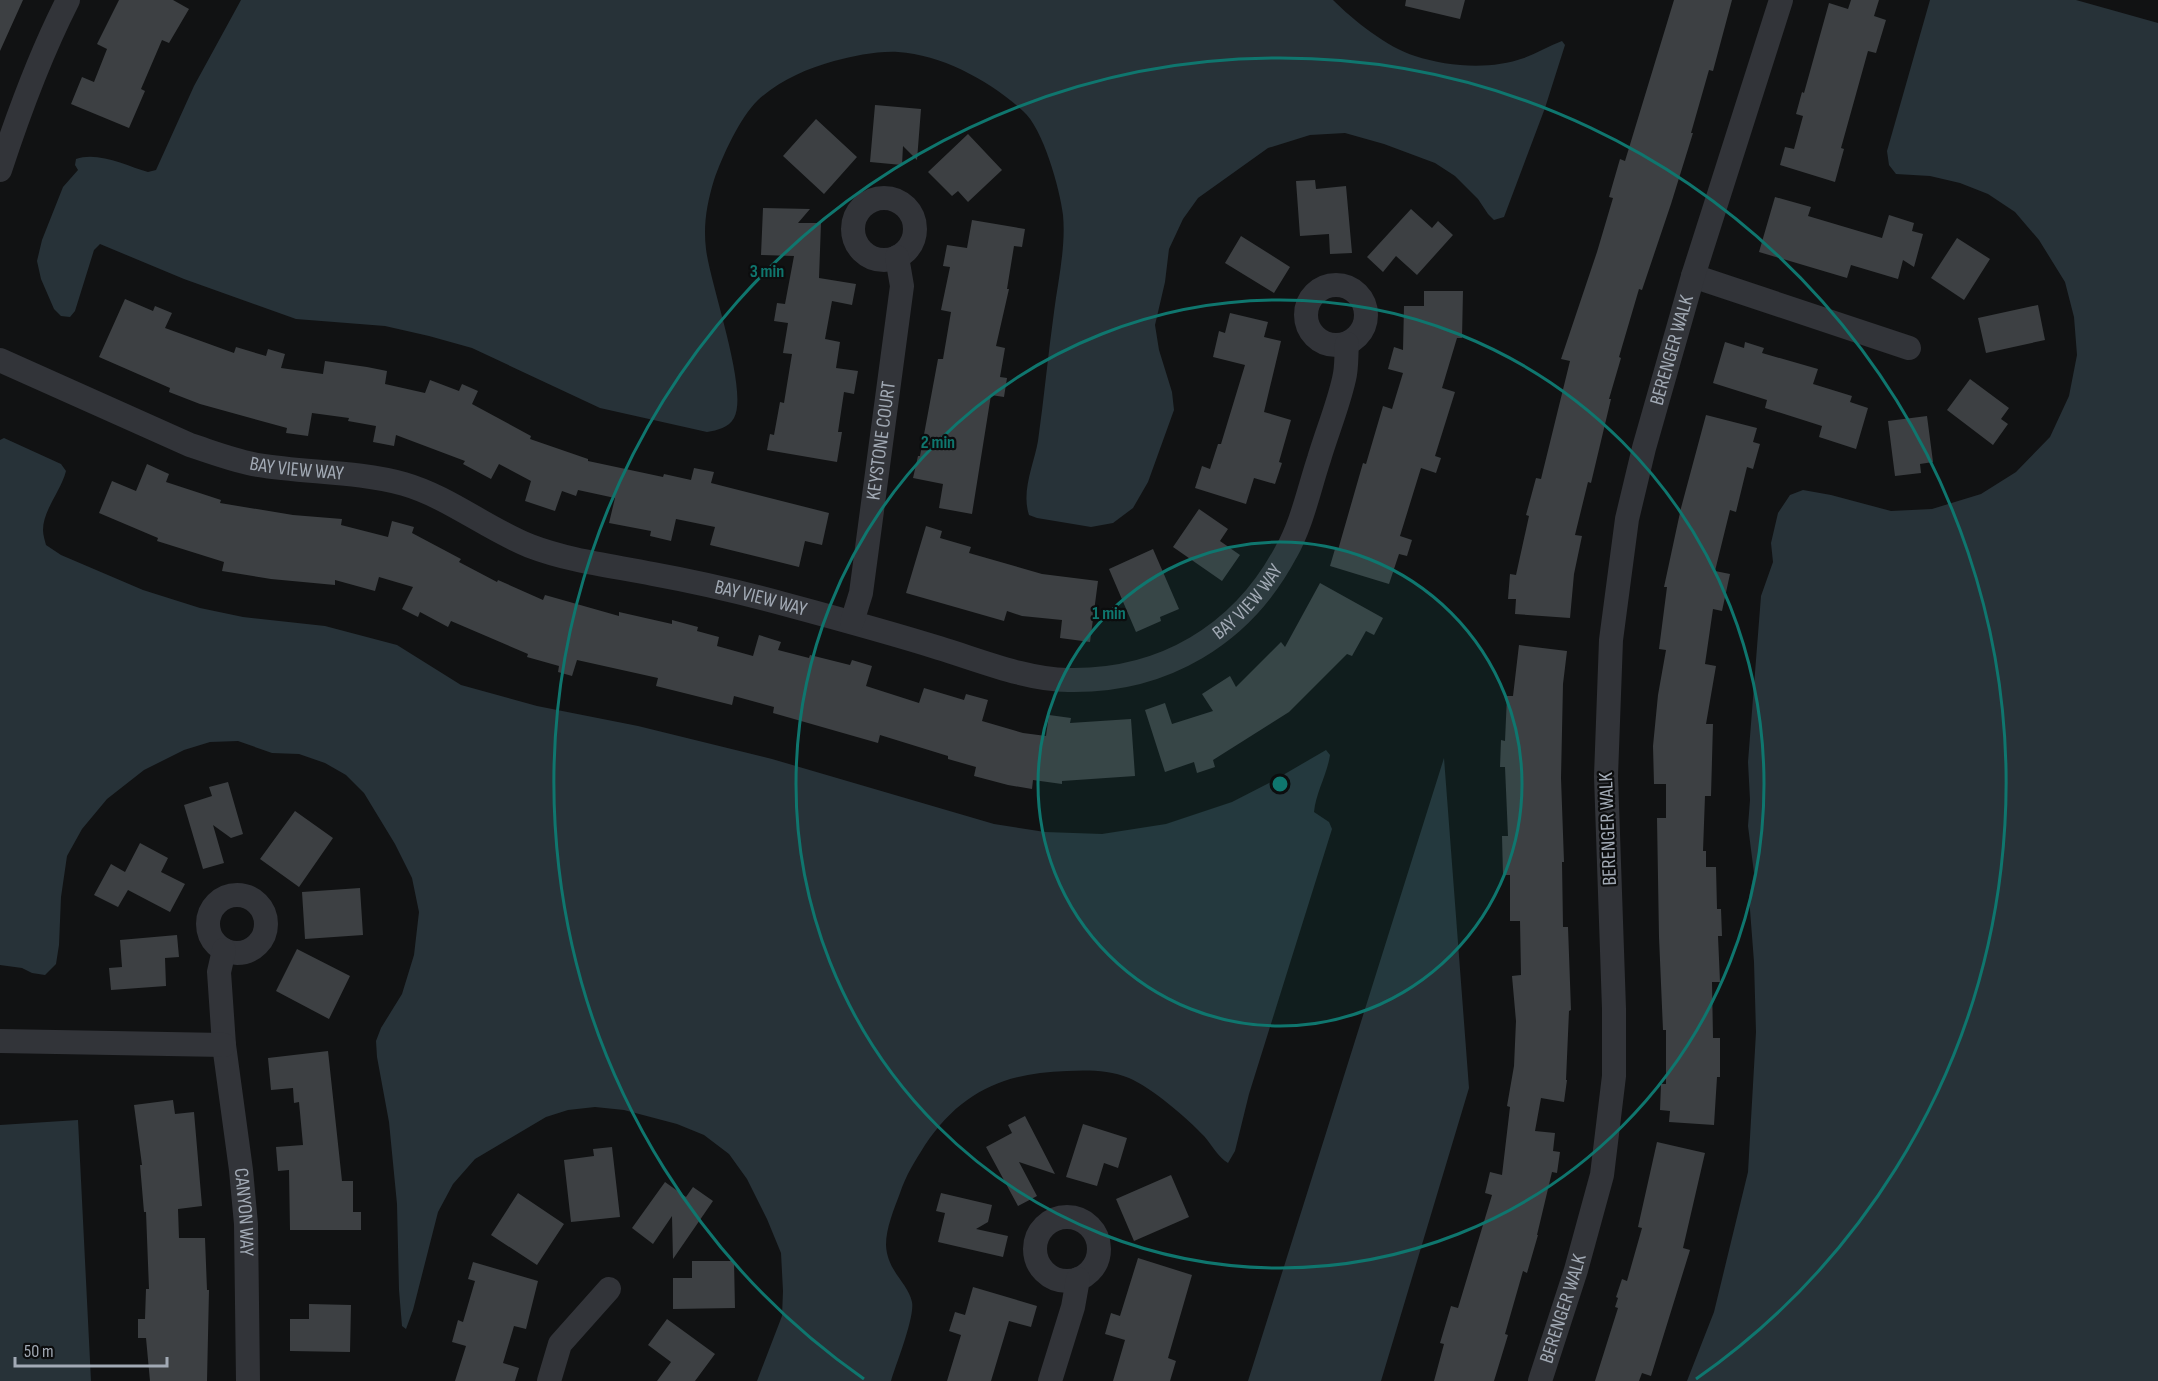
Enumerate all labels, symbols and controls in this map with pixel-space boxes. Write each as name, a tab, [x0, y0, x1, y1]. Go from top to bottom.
text: 3 min	[750, 261, 784, 282]
street label: BERENGER WALK	[1645, 292, 1699, 408]
street label: KEYSTONE COURT	[862, 380, 901, 502]
text: 2 min	[921, 432, 955, 453]
street label: BAY VIEW WAY	[248, 452, 345, 486]
street label: BAY VIEW WAY	[1208, 559, 1288, 645]
street label: BAY VIEW WAY	[712, 575, 810, 622]
text: 1 min	[1092, 603, 1126, 624]
street label: BERENGER WALK	[1594, 772, 1622, 886]
centre of rings	[1270, 774, 1290, 794]
street label: CANYON WAY	[229, 1167, 258, 1257]
street label: BERENGER WALK	[1535, 1251, 1592, 1366]
scale bar	[15, 1330, 166, 1368]
text: 50 m	[24, 1341, 54, 1362]

